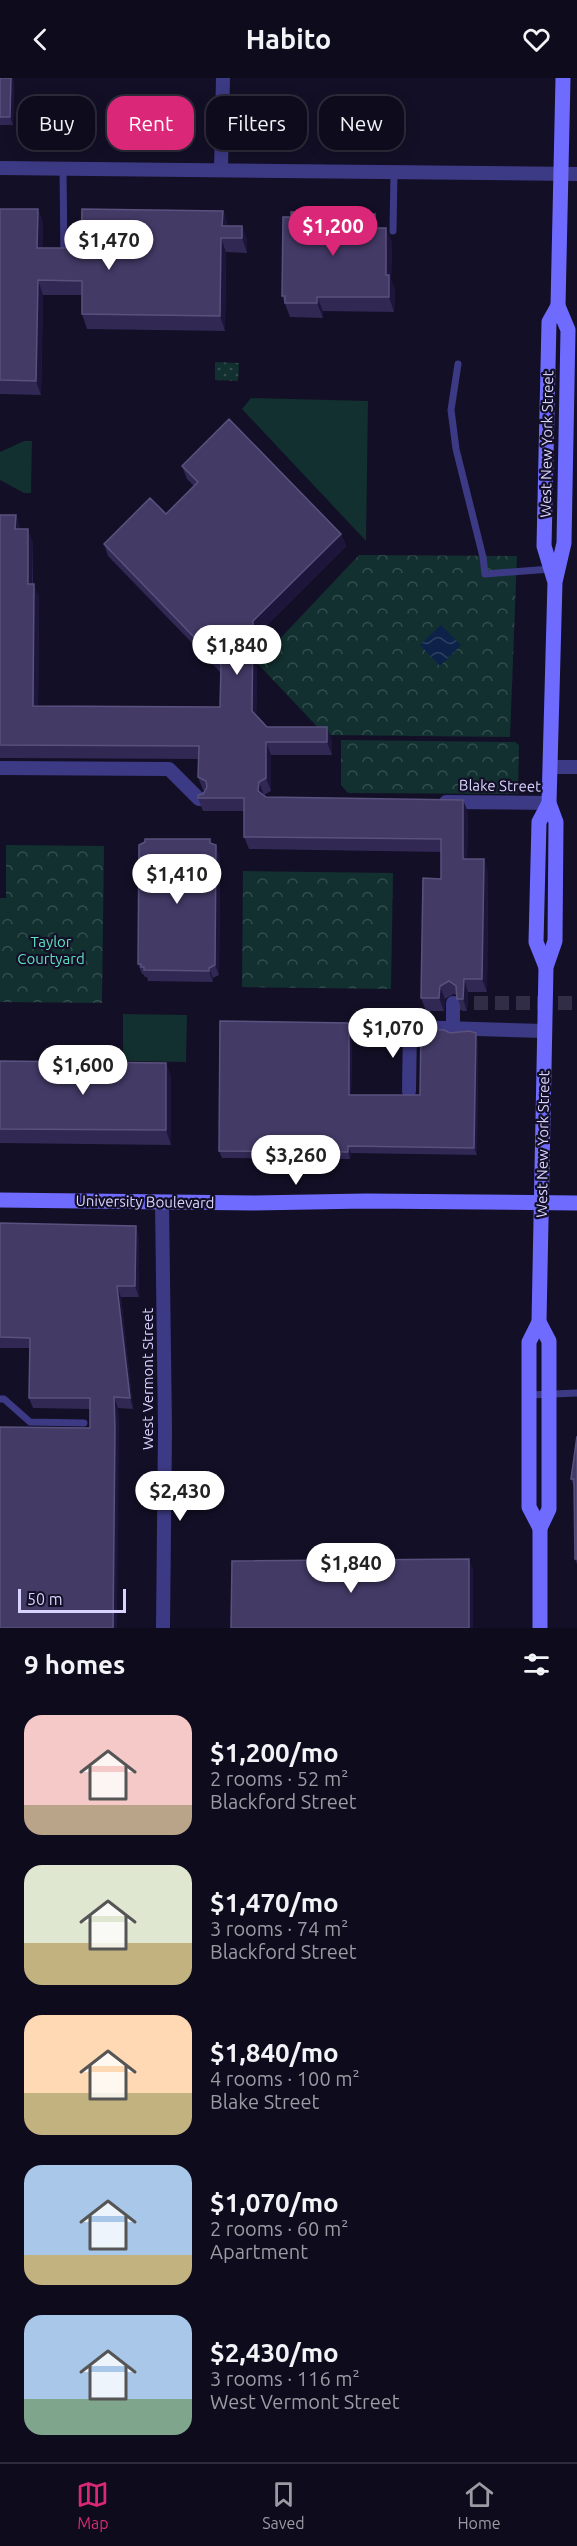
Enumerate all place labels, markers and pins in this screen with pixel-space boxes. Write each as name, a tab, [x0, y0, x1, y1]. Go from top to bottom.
pin: $1,200	[284, 206, 382, 257]
pin: $1,470	[60, 220, 158, 271]
pin: $1,840	[188, 625, 286, 676]
pin: $1,410	[128, 854, 226, 905]
pin: $1,070	[344, 1008, 442, 1059]
pin: $1,600	[34, 1045, 132, 1096]
pin: $3,260	[247, 1135, 345, 1186]
pin: $2,430	[131, 1471, 229, 1522]
pin: $1,840	[302, 1543, 400, 1594]

